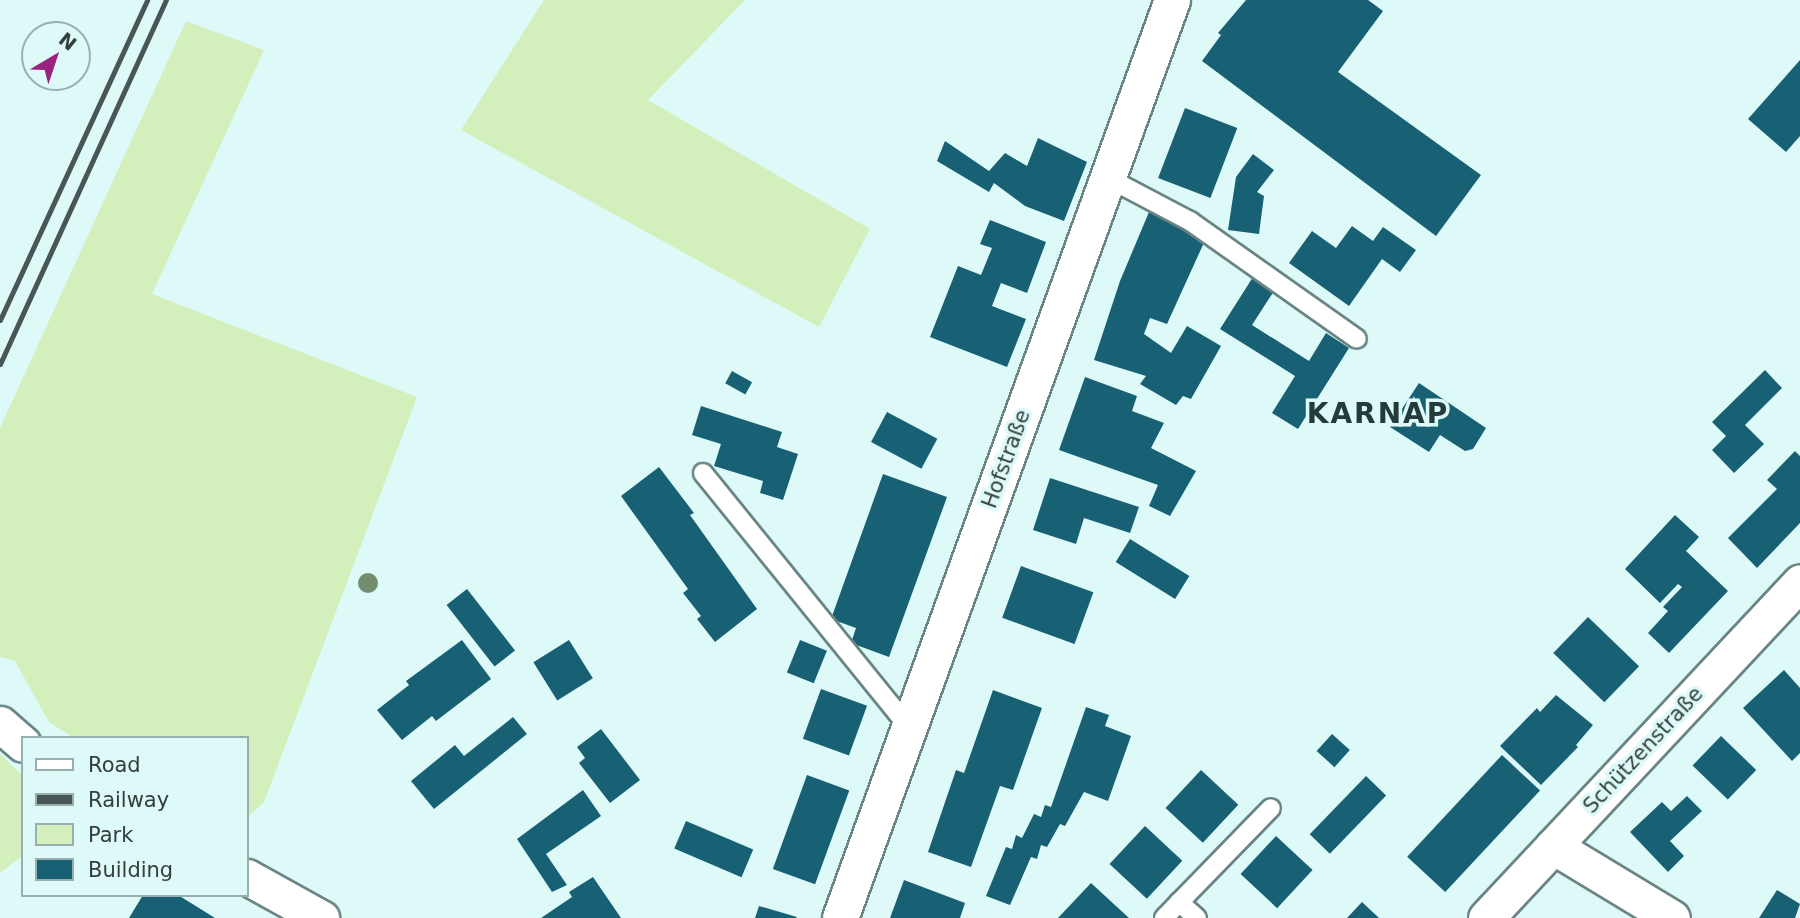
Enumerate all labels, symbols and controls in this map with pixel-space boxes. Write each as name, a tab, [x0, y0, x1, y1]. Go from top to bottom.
north arrow	[21, 21, 91, 91]
text: N	[55, 28, 81, 55]
district label: KARNAP	[1307, 397, 1449, 431]
street label: Hofstraße	[977, 406, 1035, 512]
street label: Schützenstraße	[1578, 682, 1708, 818]
legend	[21, 736, 248, 897]
text: Road	[88, 753, 141, 777]
text: Railway	[88, 788, 169, 812]
text: Park	[88, 823, 133, 847]
text: Building	[88, 858, 173, 882]

